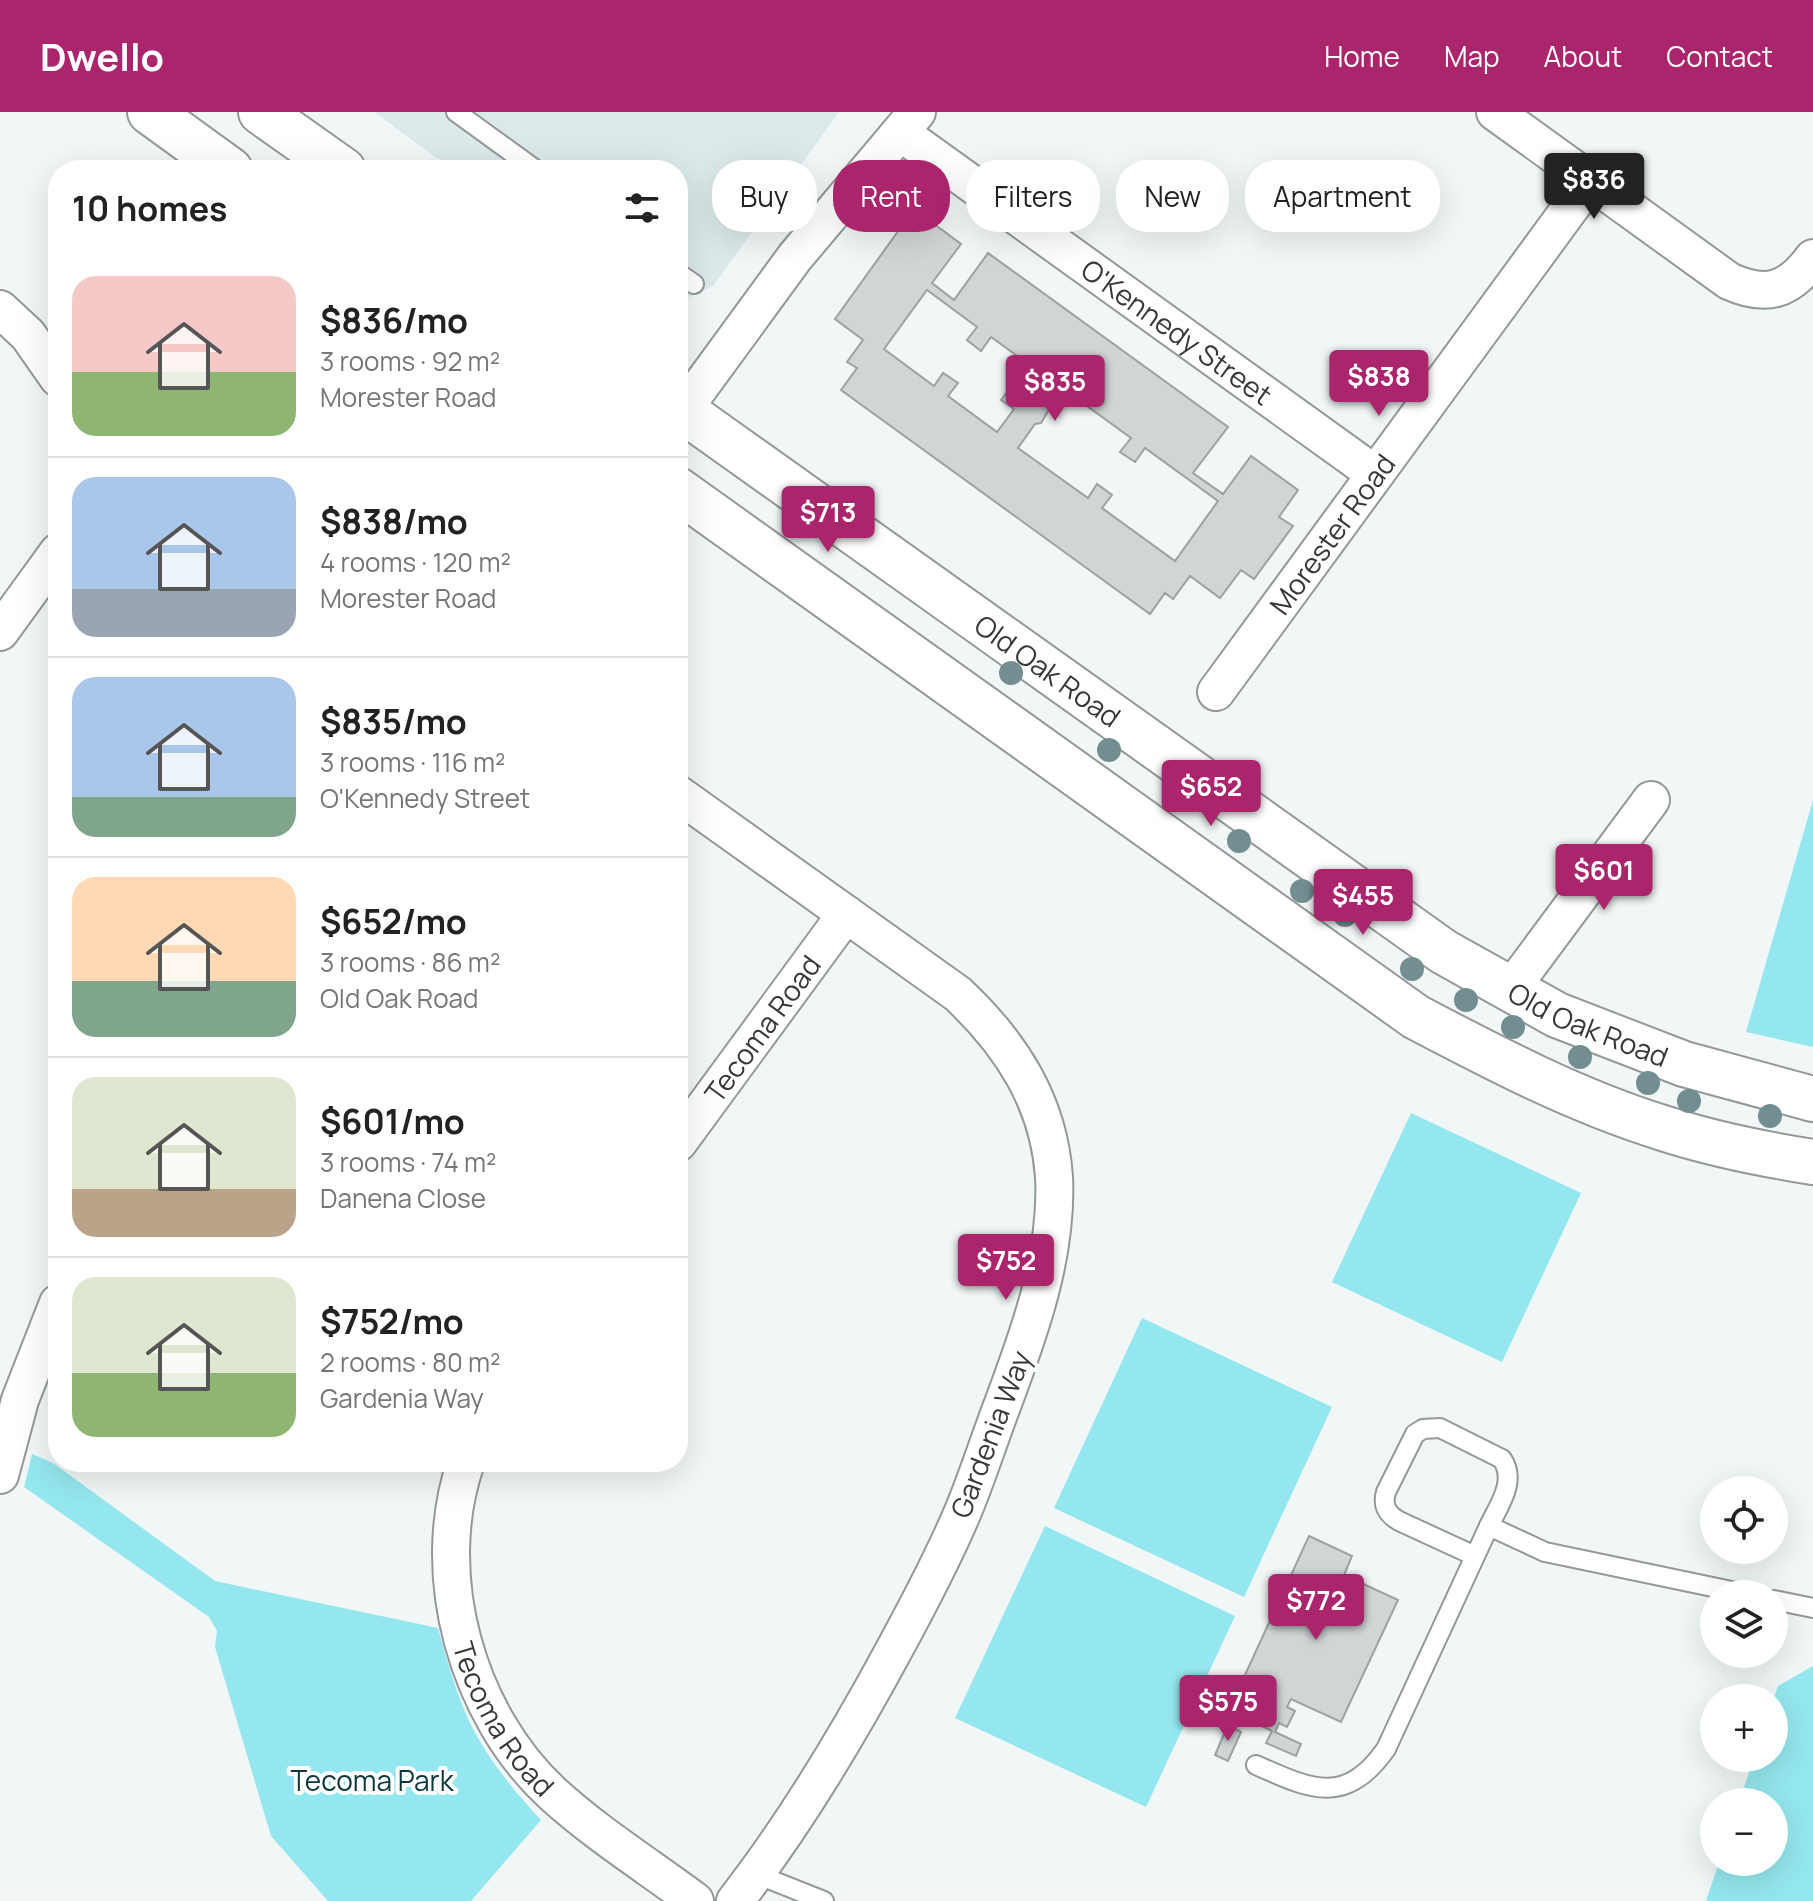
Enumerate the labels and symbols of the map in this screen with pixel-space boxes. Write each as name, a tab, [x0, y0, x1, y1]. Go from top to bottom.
pin: $836	[1547, 153, 1641, 221]
street label: O'Kennedy Street	[1074, 250, 1280, 413]
pin: $838	[1332, 350, 1426, 418]
pin: $835	[1008, 355, 1102, 423]
street label: Morester Road	[1260, 446, 1403, 622]
pin: $713	[781, 486, 875, 554]
street label: Old Oak Road	[967, 605, 1128, 735]
pin: $652	[1164, 760, 1258, 828]
pin: $601	[1557, 844, 1651, 912]
pin: $455	[1316, 869, 1410, 937]
street label: Tecoma Road	[695, 947, 829, 1110]
street label: Old Oak Road	[1502, 973, 1674, 1075]
pin: $752	[959, 1234, 1053, 1302]
street label: Gardenia Way	[941, 1345, 1039, 1523]
pin: $772	[1269, 1574, 1363, 1642]
street label: Tecoma Road	[445, 1637, 563, 1804]
pin: $575	[1181, 1675, 1275, 1743]
park label: Tecoma Park	[290, 1761, 455, 1799]

